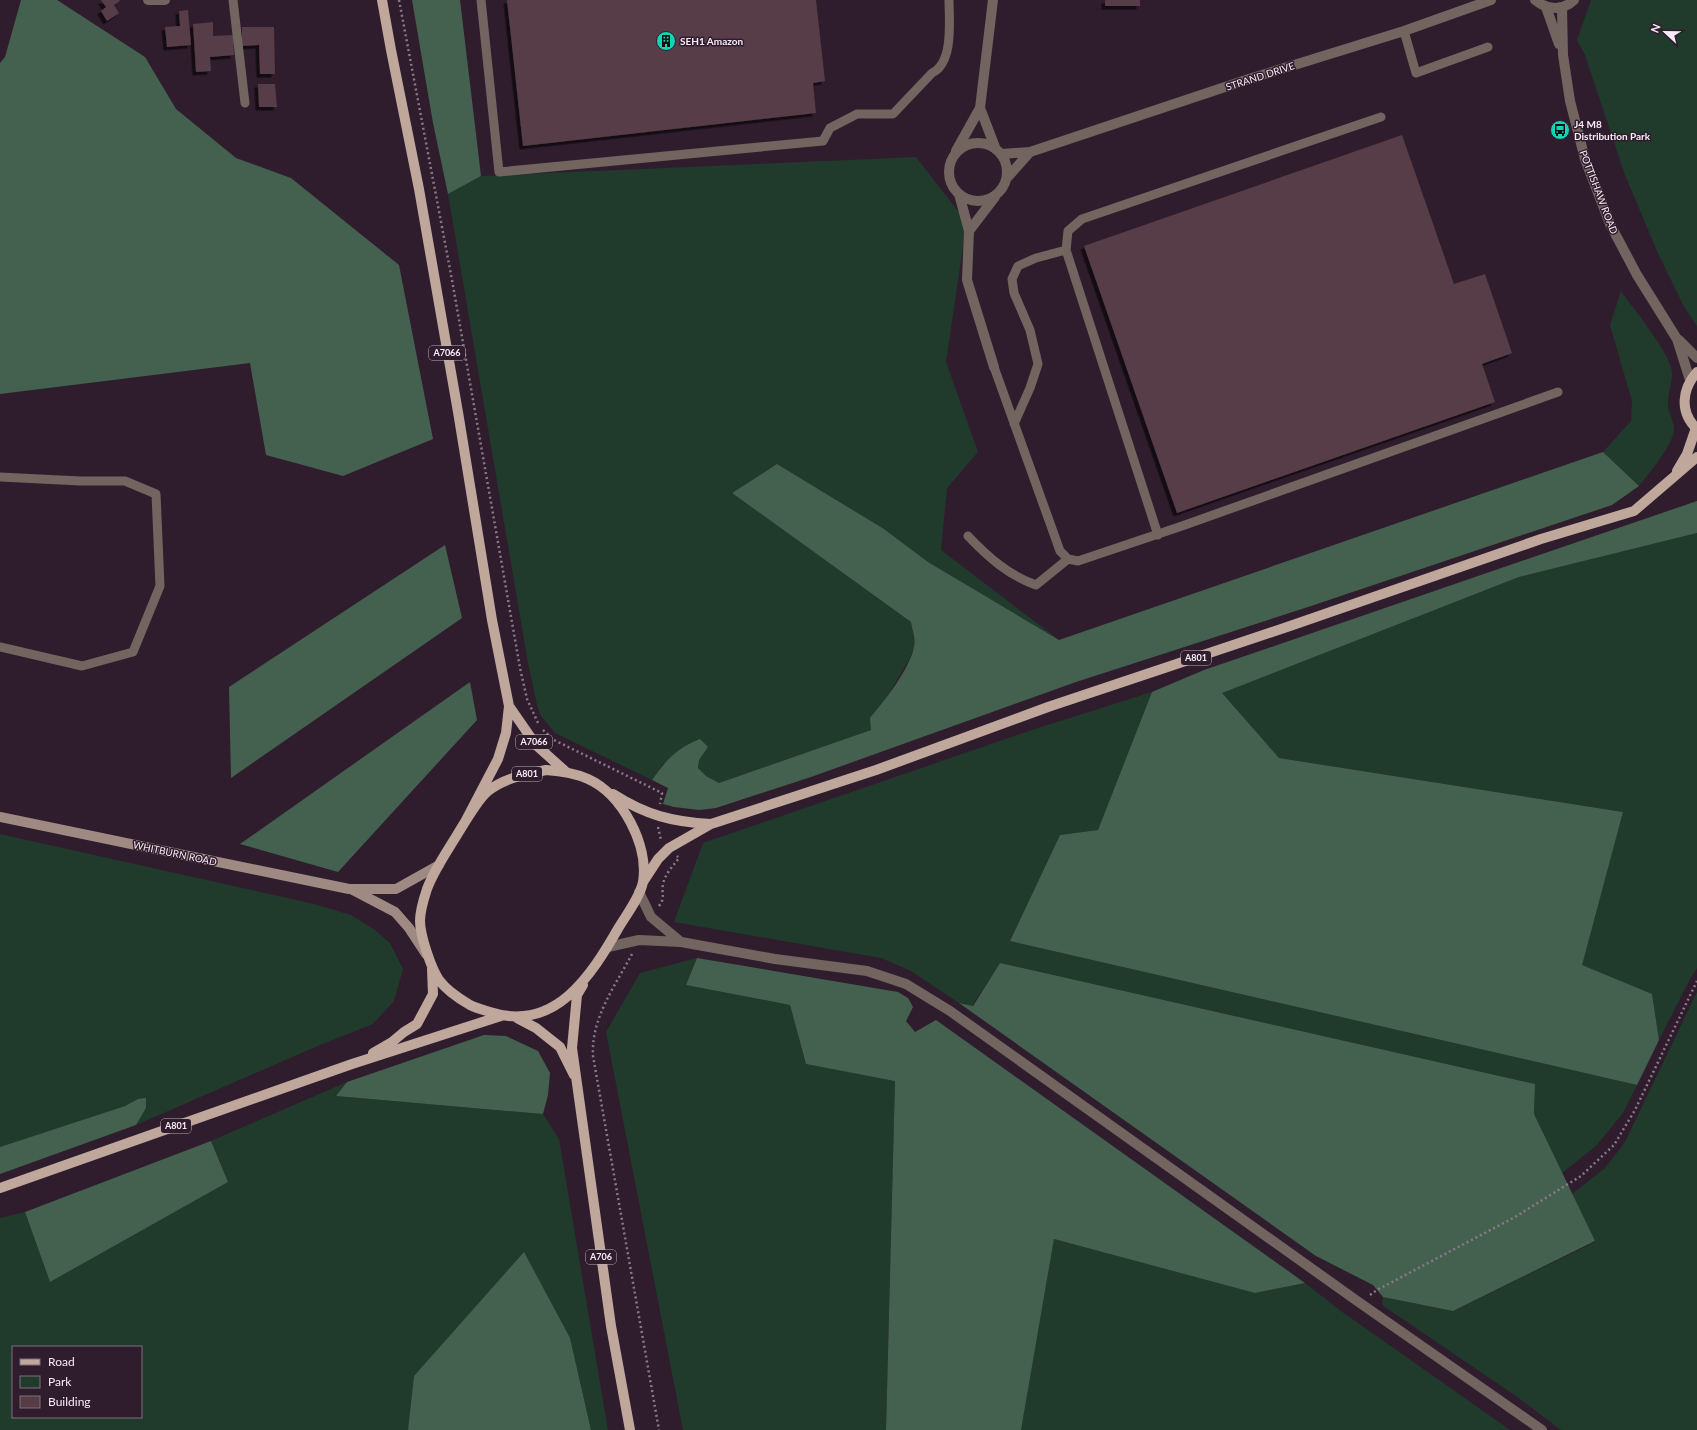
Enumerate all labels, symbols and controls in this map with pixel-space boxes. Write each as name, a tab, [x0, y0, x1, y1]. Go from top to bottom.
north arrow	[1645, 12, 1685, 52]
text: N	[1648, 22, 1663, 34]
building icon: SEH1 Amazon	[655, 30, 677, 52]
place label: SEH1 Amazon	[680, 35, 743, 47]
street label: STRAND DRIVE	[1224, 59, 1296, 93]
place label: J4 M8 Distribution Park	[1574, 118, 1651, 142]
bus stop icon: J4 M8 Distribution Park	[1549, 119, 1571, 141]
street label: POTTISHAW ROAD	[1577, 148, 1621, 236]
road number: A7066	[429, 346, 465, 360]
road number: A801	[1181, 651, 1211, 665]
road number: A7066	[516, 735, 552, 749]
road number: A801	[512, 767, 542, 781]
street label: WHITBURN ROAD	[132, 838, 218, 868]
road number: A801	[161, 1119, 191, 1133]
road number: A706	[586, 1250, 616, 1264]
legend	[12, 1346, 142, 1418]
text: Road	[48, 1354, 75, 1369]
text: Park	[48, 1374, 72, 1389]
text: Building	[48, 1394, 91, 1409]

